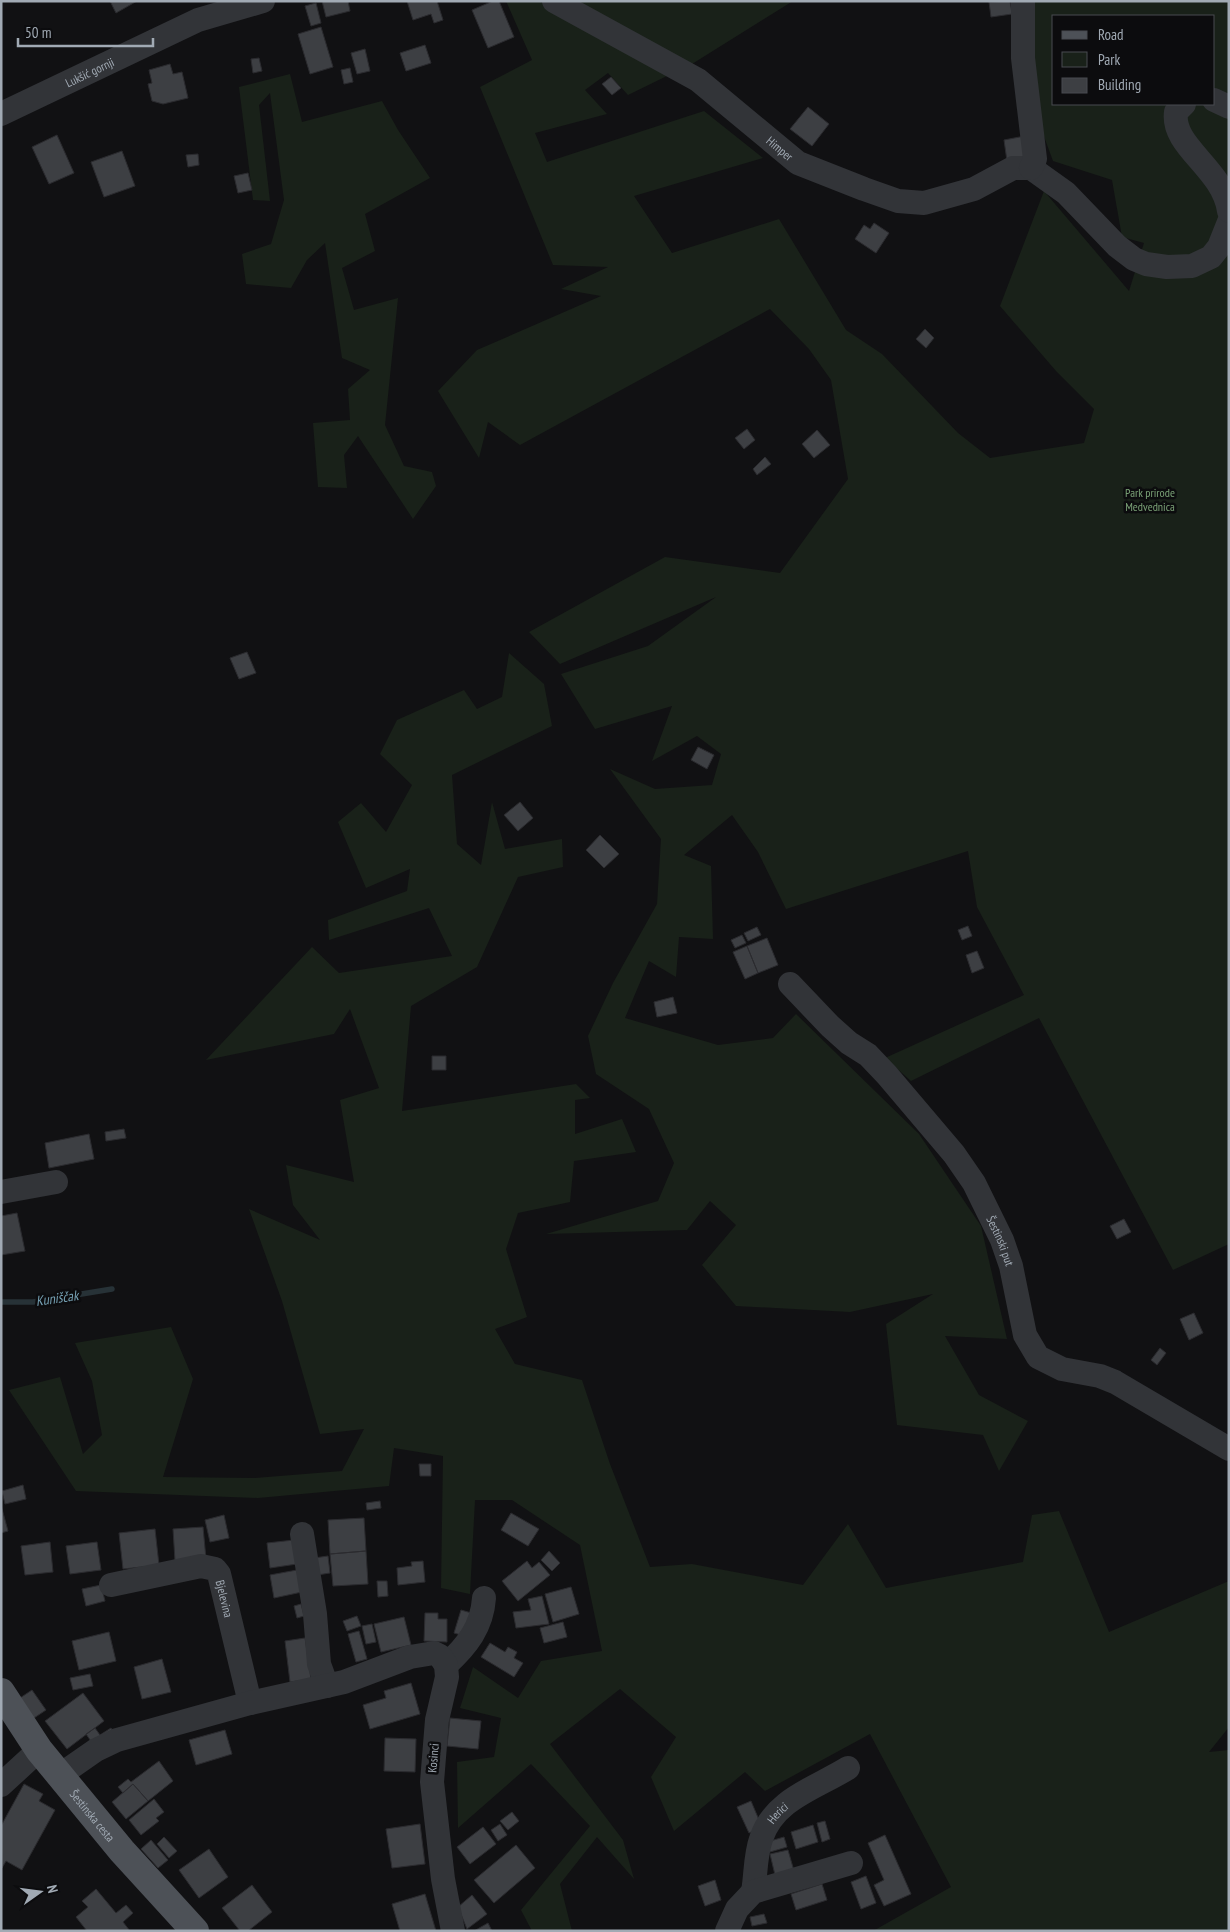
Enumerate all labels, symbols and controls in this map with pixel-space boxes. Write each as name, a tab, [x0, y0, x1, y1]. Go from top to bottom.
scale bar	[18, 15, 152, 47]
legend	[1052, 15, 1215, 105]
text: 50 m	[25, 23, 51, 42]
text: Road	[1098, 25, 1124, 44]
text: Park	[1098, 50, 1120, 69]
street label: Lukšić gornji	[63, 54, 116, 90]
text: Building	[1098, 75, 1141, 94]
street label: Himper	[764, 133, 797, 164]
park label: Park prirode Medvednica	[1125, 485, 1175, 514]
street label: Šestinski put	[984, 1213, 1018, 1268]
water label: Kuniščak	[35, 1286, 81, 1310]
street label: Bjelevina	[213, 1578, 237, 1619]
street label: Kosinci	[424, 1743, 442, 1773]
street label: Šestinska cesta	[67, 1786, 119, 1845]
street label: Herici	[763, 1798, 791, 1826]
north arrow	[15, 1867, 65, 1917]
text: N	[43, 1883, 62, 1895]

